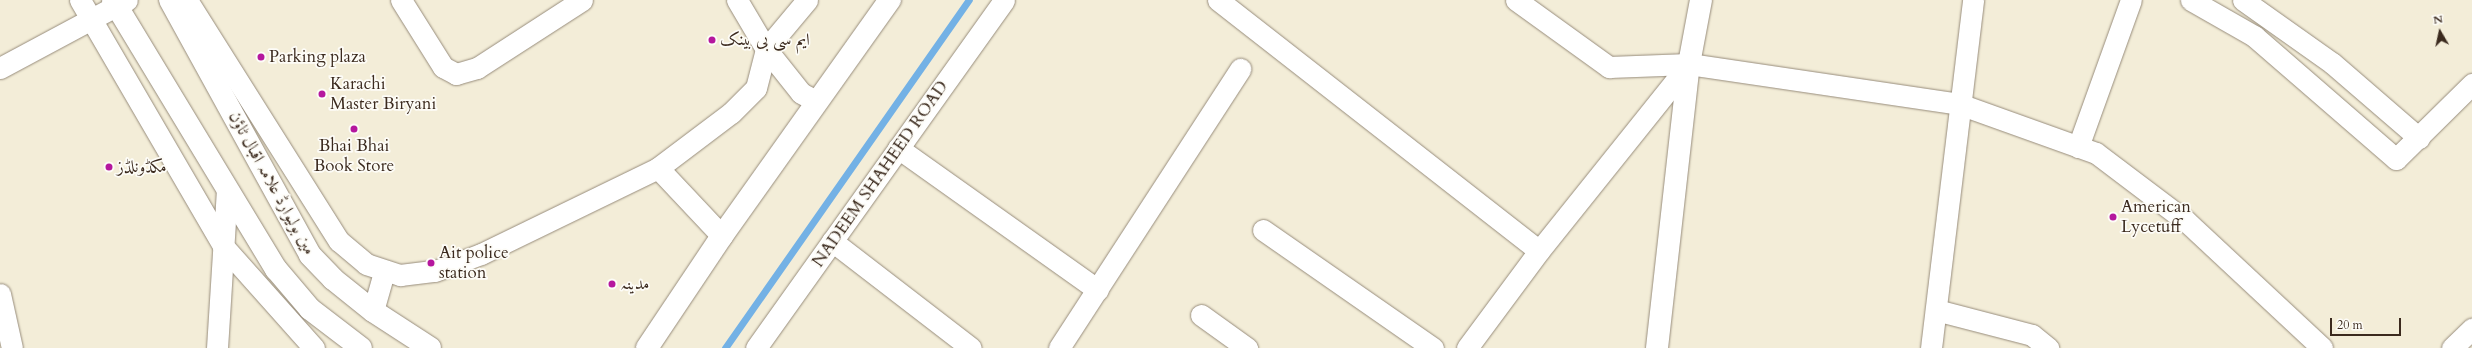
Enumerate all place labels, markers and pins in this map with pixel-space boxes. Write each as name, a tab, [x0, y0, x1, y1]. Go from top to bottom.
place label: ایم سی بی بینک	[720, 30, 810, 50]
marker: ایم سی بی بینک	[707, 35, 717, 45]
place label: Parking plaza	[269, 47, 366, 67]
marker: Parking plaza	[256, 52, 266, 62]
place label: Karachi Master Biryani	[330, 74, 436, 114]
marker: Karachi Master Biryani	[317, 89, 327, 99]
marker: Bhai Bhai Book Store	[349, 124, 359, 134]
place label: Bhai Bhai Book Store	[314, 136, 394, 176]
place label: مکڈونلڈز	[117, 157, 167, 177]
marker: مکڈونلڈز	[104, 162, 114, 172]
place label: American Lycetuff	[2121, 197, 2191, 237]
marker: American Lycetuff	[2108, 212, 2118, 222]
place label: Ait police station	[439, 243, 509, 283]
marker: Ait police station	[426, 258, 436, 268]
place label: مدینہ	[620, 274, 649, 294]
marker: مدینہ	[607, 279, 617, 289]

